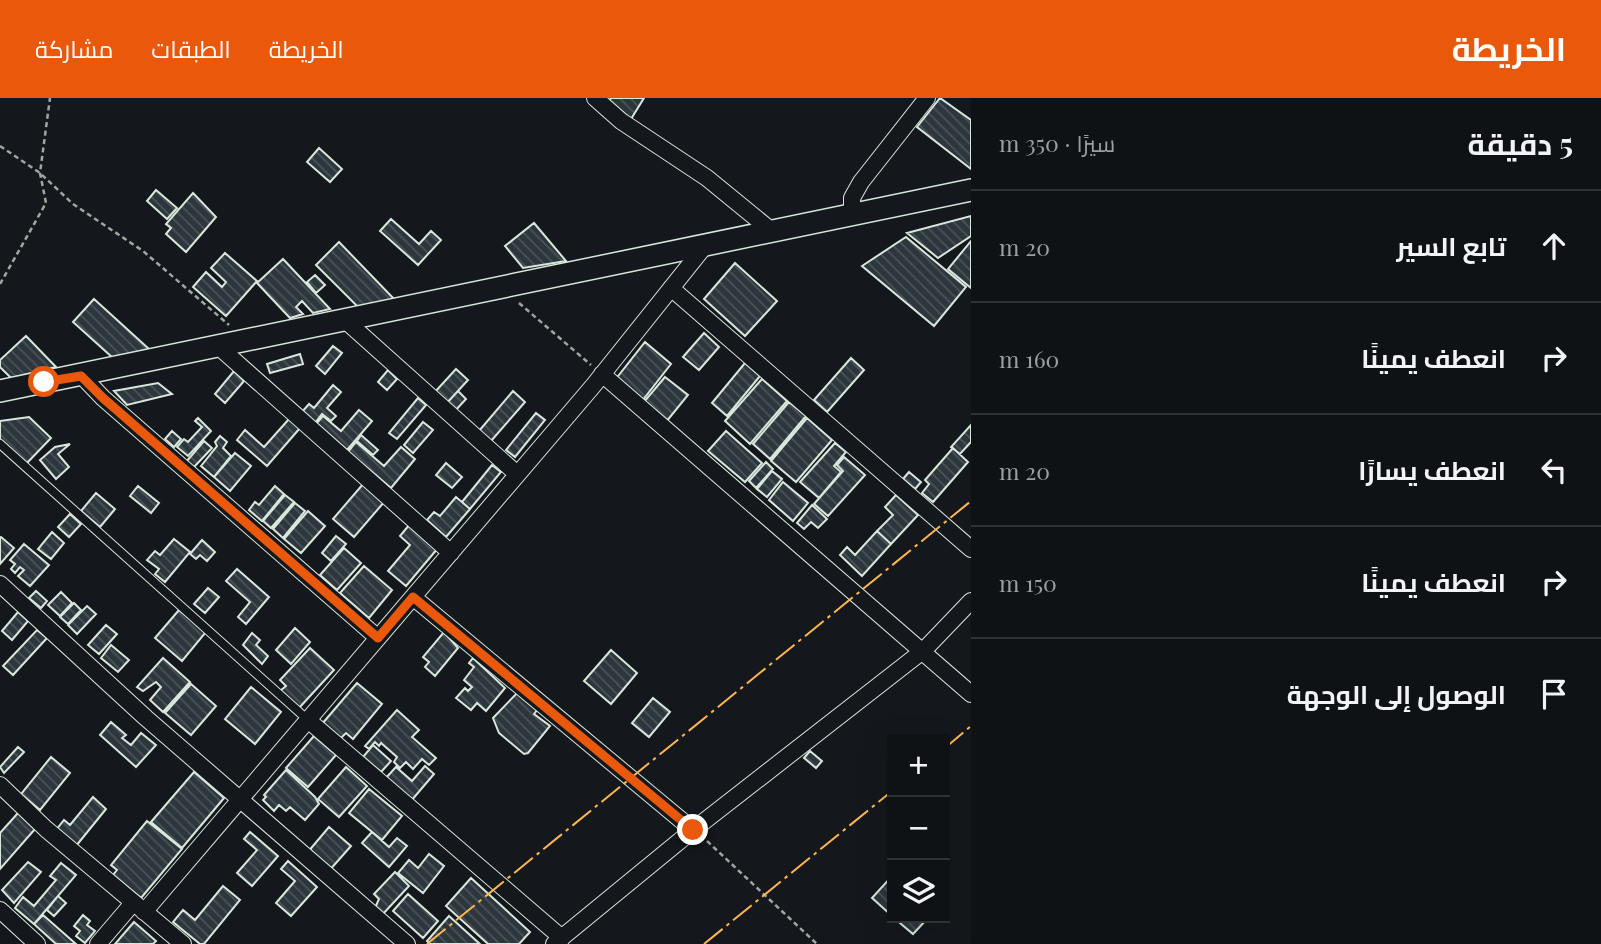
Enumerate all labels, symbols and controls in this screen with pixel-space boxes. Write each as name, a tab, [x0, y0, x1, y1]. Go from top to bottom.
text: الخريطة	[1452, 25, 1566, 69]
text: مشاركة	[35, 32, 113, 64]
text: الطبقات	[151, 32, 231, 64]
text: الخريطة	[269, 32, 344, 64]
text: 5 دقيقة	[1467, 123, 1573, 163]
text: سيرًا · 350 m	[999, 127, 1115, 158]
icon: ahead	[1535, 227, 1573, 265]
text: تابع السير	[1397, 228, 1506, 263]
text: 20 m	[999, 231, 1050, 262]
icon: right	[1535, 339, 1573, 377]
text: انعطف يمينًا	[1361, 340, 1506, 375]
text: 160 m	[999, 343, 1059, 374]
route start	[28, 366, 59, 397]
icon: left	[1535, 451, 1573, 489]
text: انعطف يسارًا	[1358, 452, 1506, 487]
text: 20 m	[999, 455, 1050, 486]
icon: right	[1535, 563, 1573, 601]
text: انعطف يمينًا	[1361, 564, 1506, 599]
text: 150 m	[999, 567, 1057, 598]
icon: arrive	[1535, 675, 1573, 713]
text: الوصول إلى الوجهة	[1287, 676, 1506, 711]
map controls	[887, 734, 950, 923]
button: +	[887, 734, 950, 797]
button: −	[887, 797, 950, 860]
route end	[677, 814, 708, 845]
button: layers	[887, 860, 950, 923]

